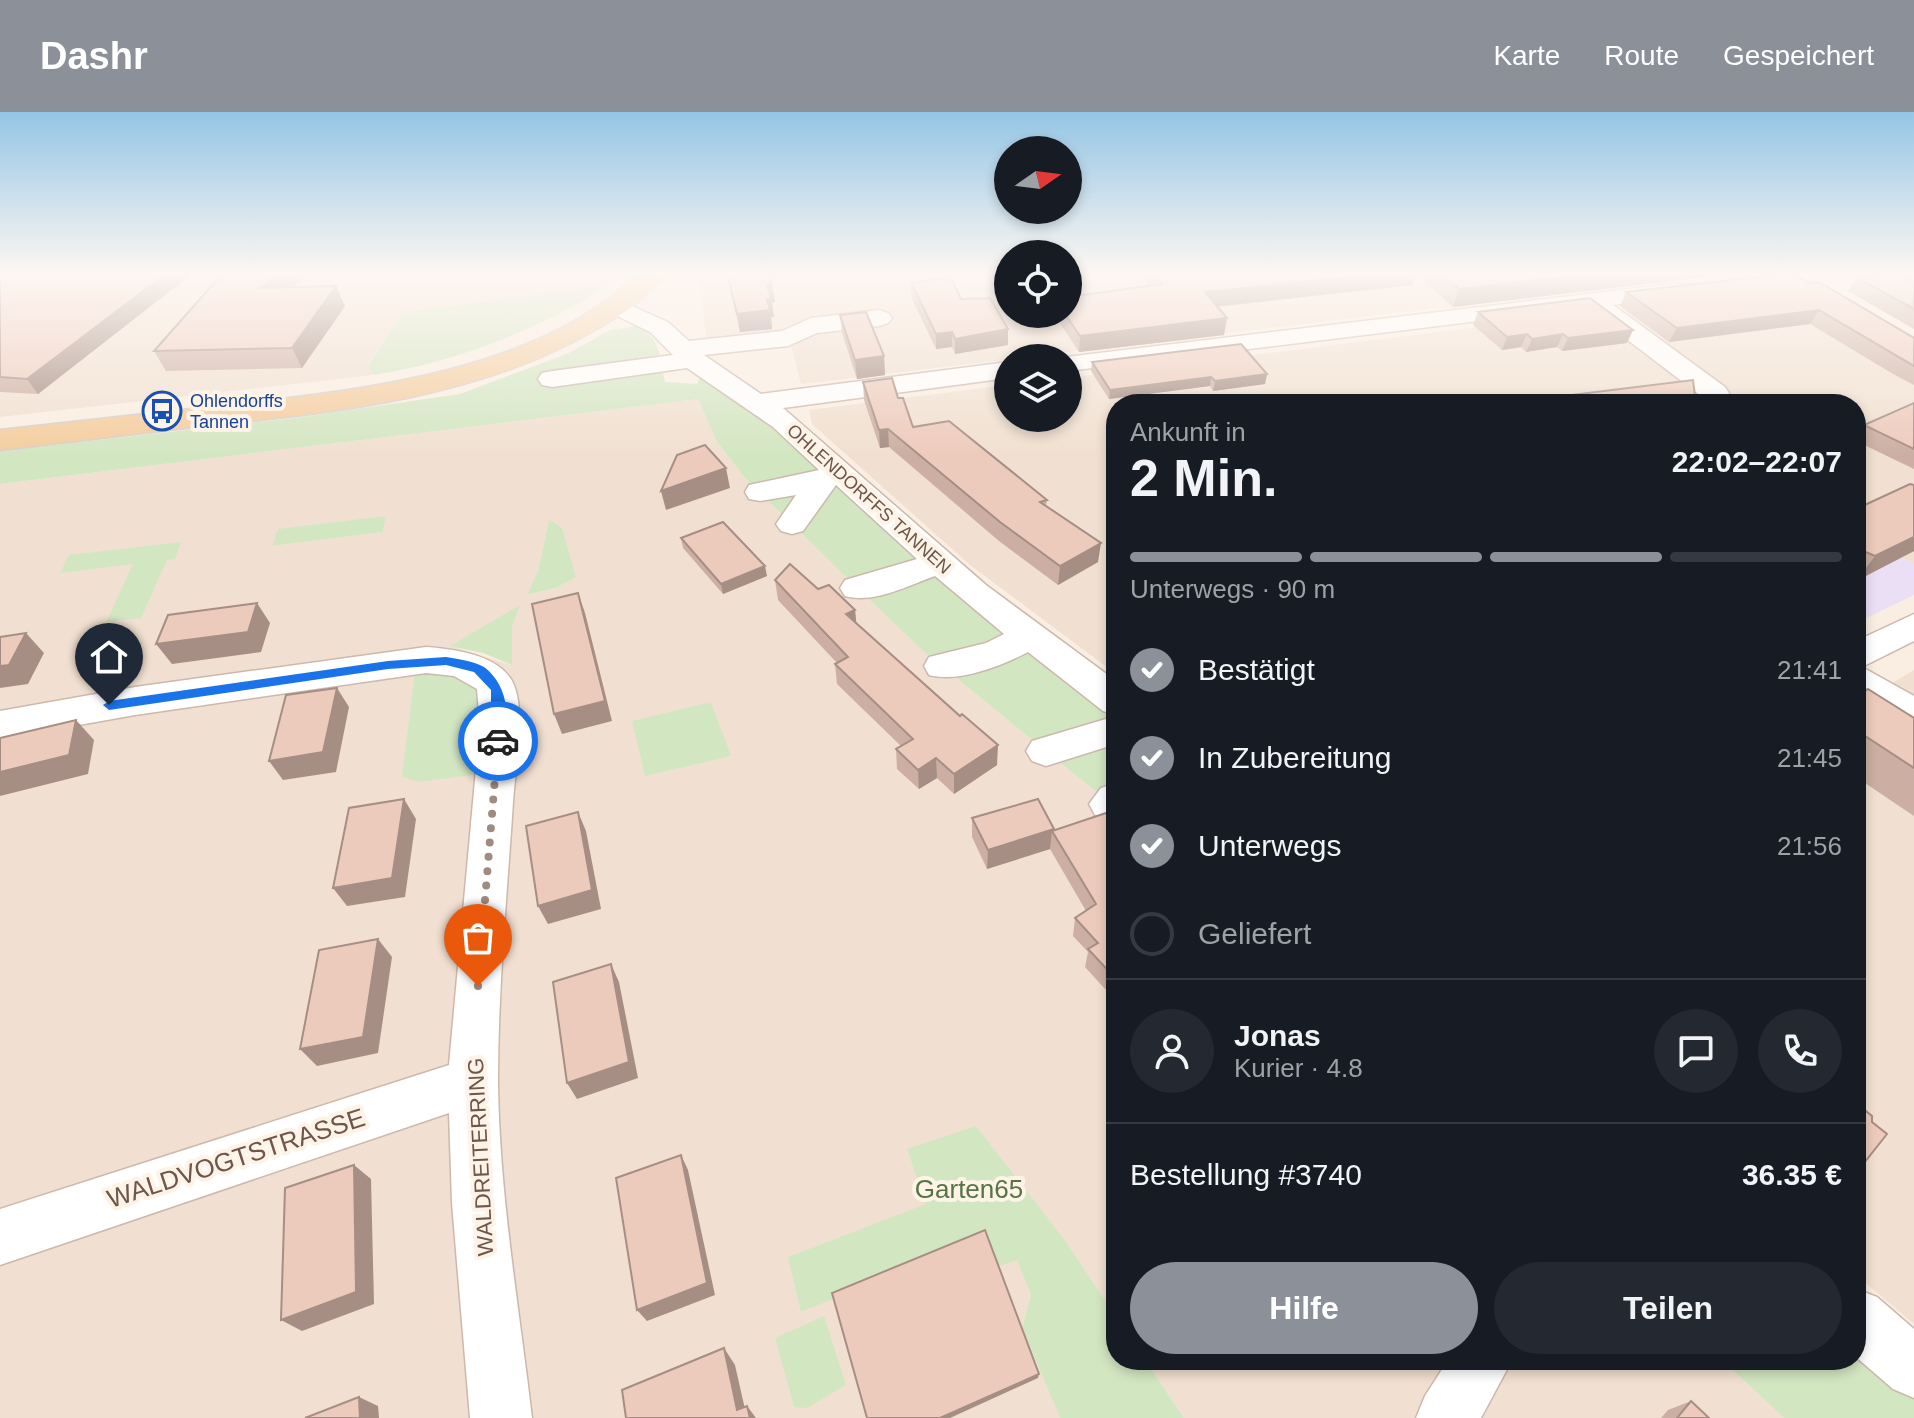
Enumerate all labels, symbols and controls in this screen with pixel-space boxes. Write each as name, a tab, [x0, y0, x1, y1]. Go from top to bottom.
text: Dashr	[40, 35, 148, 77]
text: Karte	[1493, 40, 1560, 71]
text: Route	[1604, 40, 1679, 71]
text: Gespeichert	[1723, 40, 1874, 71]
north arrow	[994, 136, 1082, 224]
map controls	[994, 136, 1082, 432]
button: locate	[994, 240, 1082, 328]
button: layers	[994, 344, 1082, 432]
bus stop icon: Ohlendorffs Tannen	[141, 390, 183, 432]
place label: Ohlendorffs Tannen	[190, 391, 283, 432]
text: Ankunft in	[1130, 417, 1246, 447]
street label: OHLENDORFFS TANNEN	[783, 420, 955, 578]
text: 22:02–22:07	[1672, 445, 1842, 478]
text: 2 Min.	[1130, 449, 1277, 507]
text: Unterwegs · 90 m	[1130, 574, 1335, 604]
pin	[75, 623, 143, 705]
icon: home	[87, 635, 131, 679]
icon: check	[1130, 648, 1174, 692]
text: Bestätigt	[1198, 653, 1315, 686]
text: 21:41	[1777, 655, 1842, 685]
courier	[458, 701, 538, 781]
icon: car	[476, 719, 520, 763]
icon: check	[1130, 736, 1174, 780]
text: In Zubereitung	[1198, 741, 1391, 774]
text: 21:45	[1777, 743, 1842, 773]
icon: check	[1130, 824, 1174, 868]
text: Unterwegs	[1198, 829, 1341, 862]
text: 21:56	[1777, 831, 1842, 861]
pin	[444, 904, 512, 986]
icon: bag	[456, 916, 500, 960]
text: Geliefert	[1198, 917, 1311, 950]
button: person	[1130, 1009, 1214, 1093]
button: chat	[1654, 1009, 1738, 1093]
button: phone	[1758, 1009, 1842, 1093]
text: Jonas	[1234, 1019, 1321, 1052]
text: Kurier · 4.8	[1234, 1053, 1363, 1083]
street label: WALDREITERRING	[463, 1057, 498, 1257]
street label: WALDVOGTSTRASSE	[103, 1102, 369, 1214]
text: Bestellung #3740	[1130, 1158, 1362, 1191]
text: 36.35 €	[1742, 1158, 1842, 1191]
park label: Garten65	[915, 1174, 1023, 1204]
button: Hilfe	[1130, 1262, 1478, 1354]
button: Teilen	[1494, 1262, 1842, 1354]

